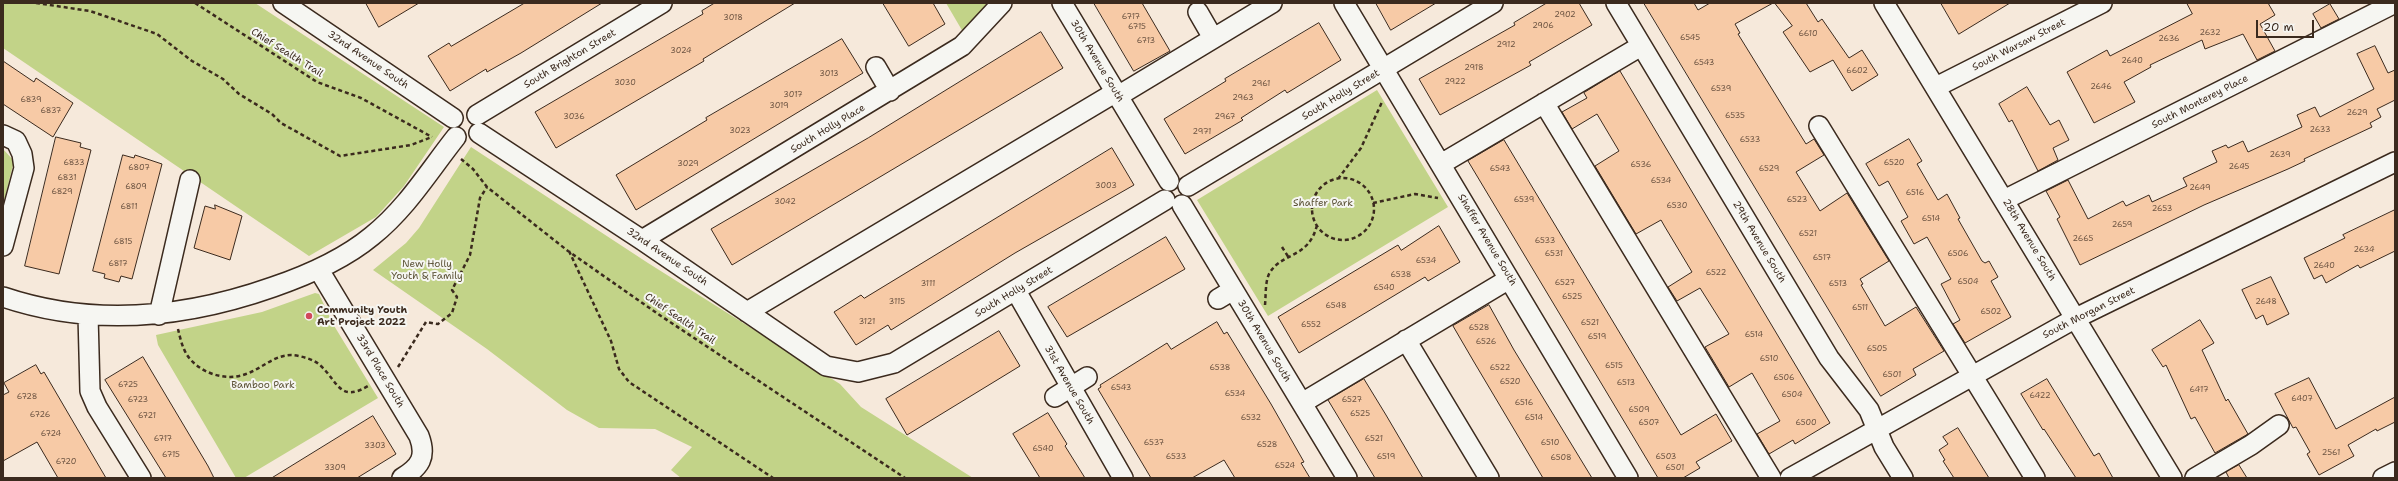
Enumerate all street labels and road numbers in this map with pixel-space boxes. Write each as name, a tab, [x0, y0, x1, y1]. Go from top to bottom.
street label: South Warsaw Street	[1970, 16, 2068, 74]
street label: 30th Avenue South	[1068, 18, 1126, 104]
street label: Chief Sealth Trail	[249, 26, 325, 80]
street label: South Brighton Street	[522, 27, 618, 91]
street label: 32nd Avenue South	[325, 28, 411, 92]
street label: South Holly Street	[1300, 67, 1382, 123]
street label: South Monterey Place	[2150, 72, 2250, 132]
street label: South Holly Place	[789, 102, 867, 156]
street label: Shaffer Avenue South	[1455, 192, 1519, 288]
street label: 28th Avenue South	[2000, 197, 2058, 283]
street label: 29th Avenue South	[1730, 199, 1788, 285]
street label: 32nd Avenue South	[624, 225, 710, 289]
street label: South Holly Street	[973, 264, 1055, 320]
street label: South Morgan Street	[2041, 284, 2137, 342]
street label: Chief Sealth Trail	[642, 291, 718, 347]
street label: 30th Avenue South	[1235, 298, 1293, 384]
street label: 33rd Place South	[353, 332, 407, 410]
street label: 31st Avenue South	[1042, 343, 1096, 427]

